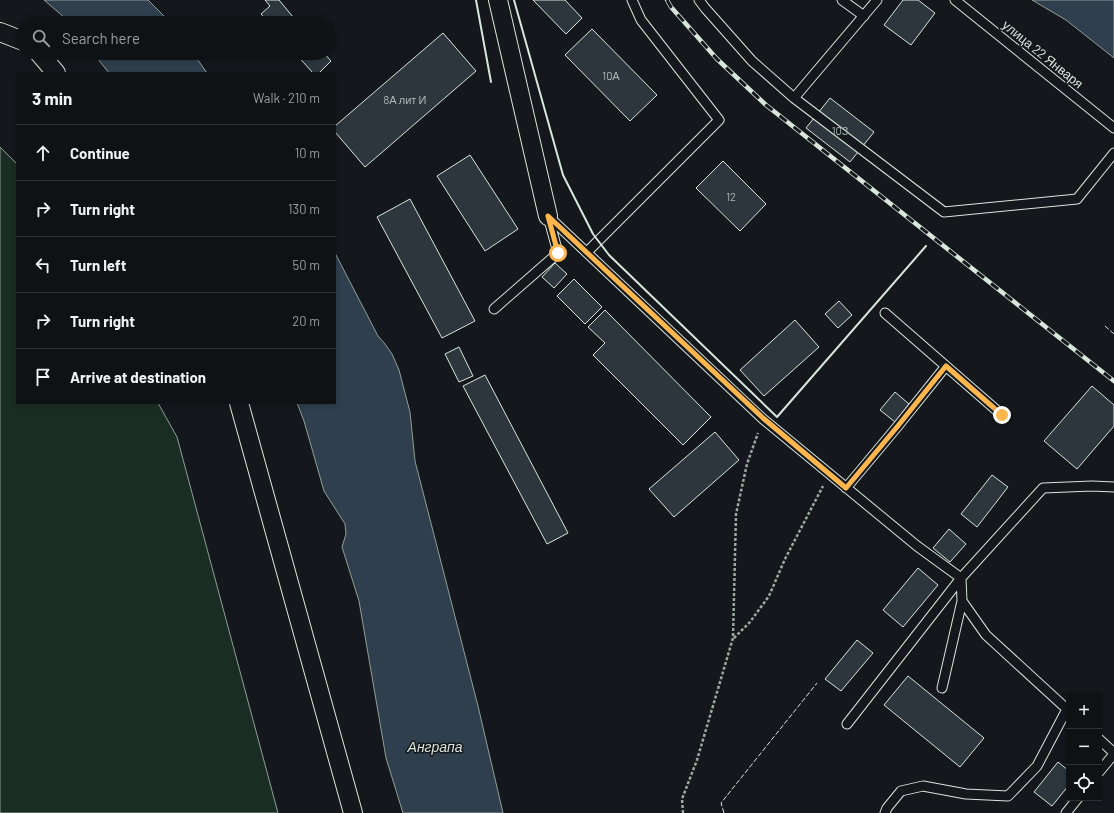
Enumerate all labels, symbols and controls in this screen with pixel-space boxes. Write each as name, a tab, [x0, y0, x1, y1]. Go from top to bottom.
search box	[16, 16, 336, 60]
street label: улица 22 Января	[999, 16, 1087, 92]
icon: search	[30, 27, 52, 49]
text: Search here	[62, 29, 140, 47]
house number: 10А	[602, 69, 620, 82]
text: 3 min	[32, 88, 72, 108]
text: Walk · 210 m	[253, 90, 320, 106]
house number: 8А лит И	[384, 93, 426, 106]
house number: 10З	[832, 124, 849, 137]
icon: ahead	[32, 142, 54, 164]
text: Continue	[70, 144, 130, 162]
text: 10 m	[295, 145, 320, 161]
house number: 12	[726, 190, 736, 203]
icon: right	[32, 198, 54, 220]
text: Turn right	[70, 200, 135, 218]
text: 130 m	[288, 201, 320, 217]
route start	[549, 244, 567, 262]
icon: left	[32, 254, 54, 276]
text: Turn left	[70, 256, 126, 274]
text: 50 m	[293, 257, 320, 273]
icon: right	[32, 310, 54, 332]
text: Turn right	[70, 312, 135, 330]
text: 20 m	[292, 313, 320, 329]
icon: arrive	[32, 366, 54, 388]
text: Arrive at destination	[70, 368, 206, 386]
route end	[993, 406, 1011, 424]
map controls	[1066, 693, 1102, 801]
button: +	[1066, 693, 1102, 729]
button: −	[1066, 729, 1102, 765]
water label: Анграпа	[407, 738, 463, 755]
button: locate	[1066, 765, 1102, 801]

